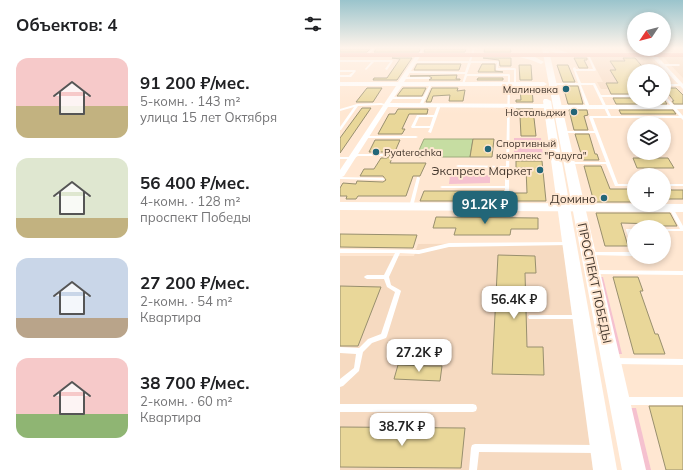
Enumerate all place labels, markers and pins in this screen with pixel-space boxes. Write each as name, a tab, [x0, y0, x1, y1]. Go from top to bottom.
place label: Малиновка	[503, 83, 558, 96]
marker: Малиновка	[561, 84, 571, 94]
place label: Ностальджи	[505, 106, 566, 119]
marker: Ностальджи	[569, 107, 579, 117]
place label: Спортивный комплекс "Радуга"	[496, 137, 587, 162]
marker: Спортивный комплекс "Радуга"	[483, 144, 493, 154]
place label: Pyaterochka	[384, 146, 442, 159]
marker: Pyaterochka	[371, 147, 381, 157]
place label: Экспресс Маркет	[431, 163, 533, 178]
marker: Экспресс Маркет	[535, 165, 545, 175]
pin: 91.2K ₽	[448, 191, 522, 225]
place label: Домино	[550, 191, 596, 206]
marker: Домино	[599, 193, 609, 203]
pin: 56.4K ₽	[477, 286, 551, 320]
pin: 27.2K ₽	[382, 339, 456, 373]
pin: 38.7K ₽	[365, 413, 439, 447]

